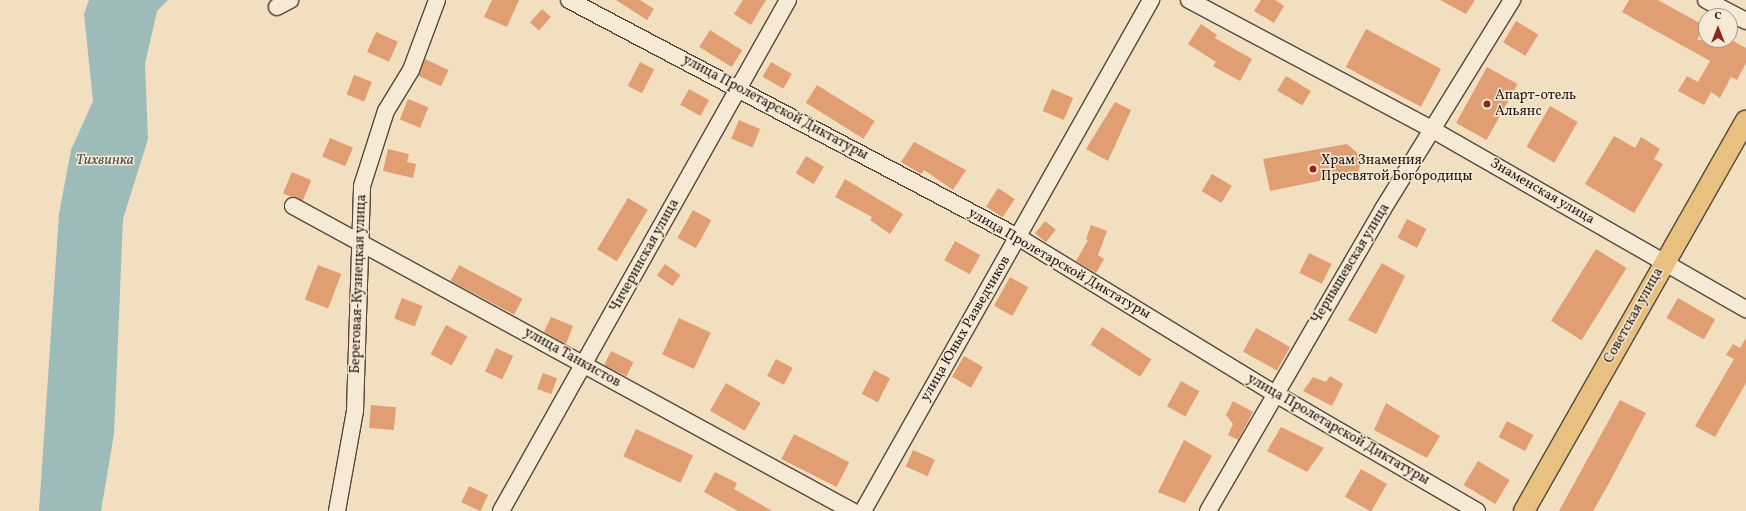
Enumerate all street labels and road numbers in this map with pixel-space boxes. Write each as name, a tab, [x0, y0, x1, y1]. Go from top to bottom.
street label: улица Пролетарской Диктатуры	[679, 52, 871, 164]
street label: Знаменская улица	[1487, 155, 1597, 229]
street label: Береговая-Кузнецкая улица	[347, 194, 371, 374]
street label: Чичеринская улица	[607, 196, 683, 316]
street label: Чернышевская улица	[1308, 201, 1394, 327]
street label: улица Пролетарской Диктатуры	[965, 205, 1153, 323]
street label: улица Юных Разведчиков	[917, 253, 1015, 405]
street label: Советская улица	[1601, 265, 1667, 367]
street label: улица Танкистов	[520, 324, 624, 392]
street label: улица Пролетарской Диктатуры	[1244, 371, 1432, 489]

